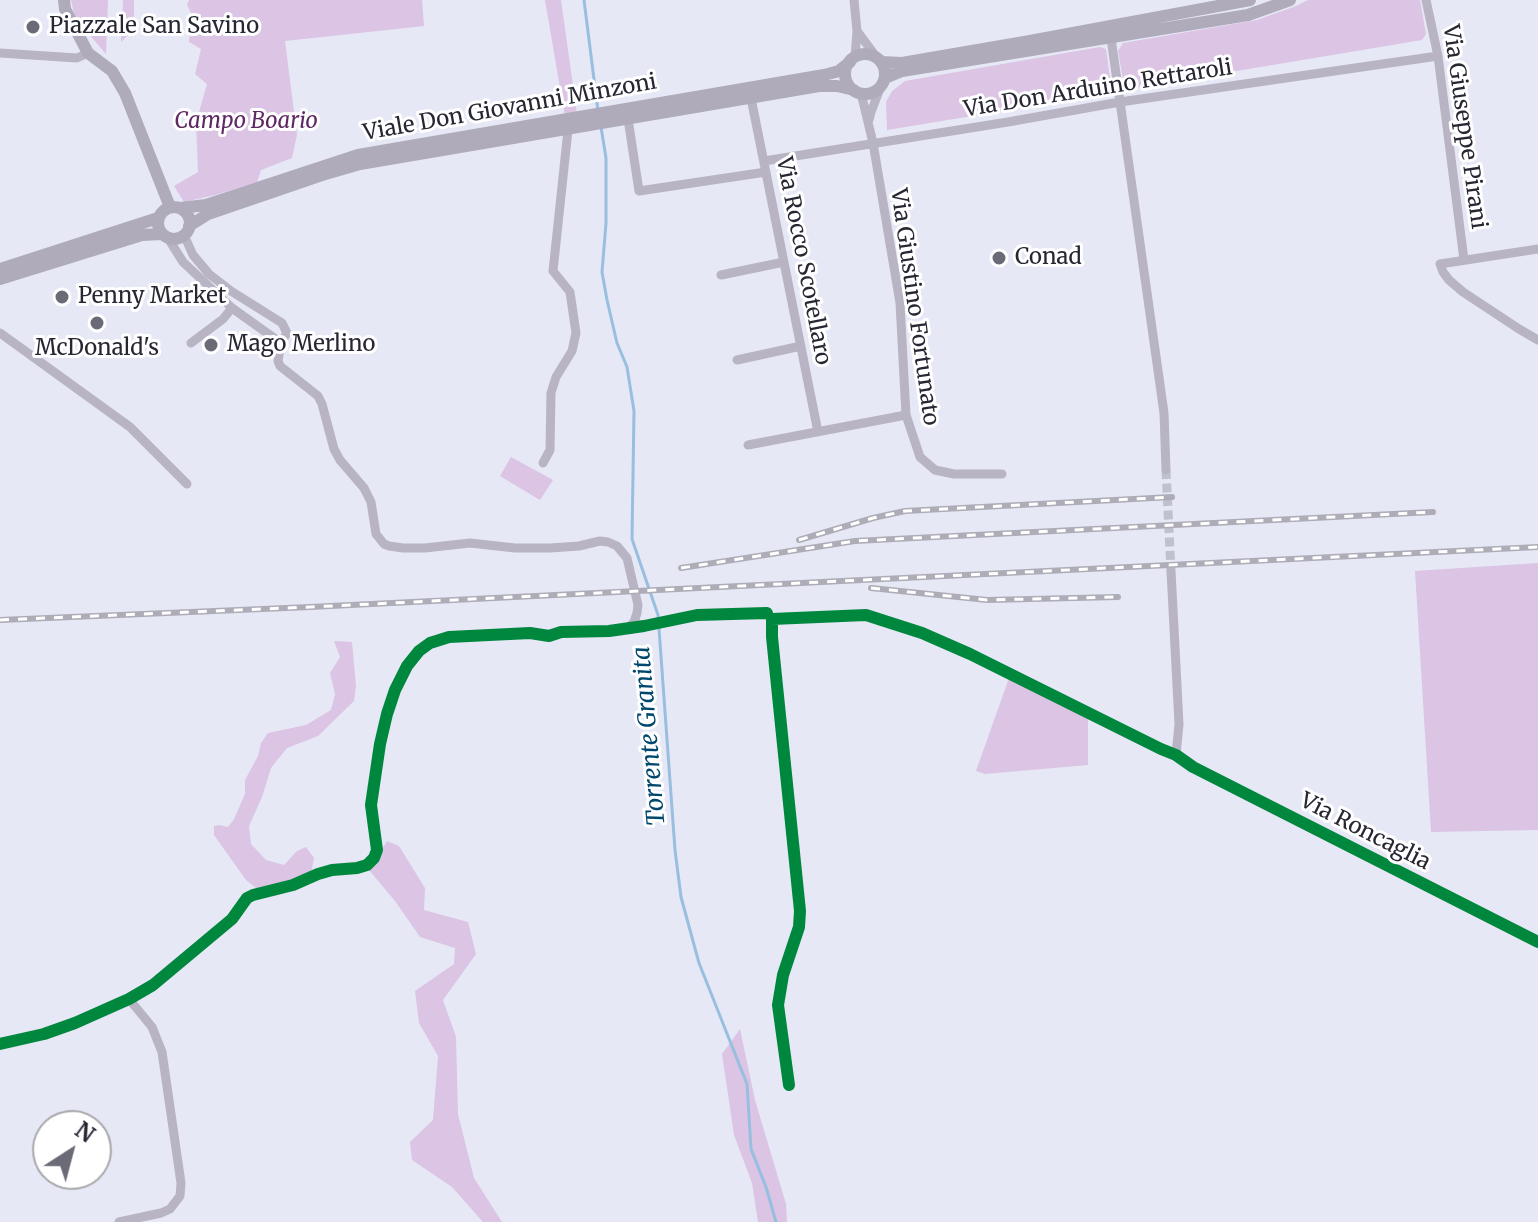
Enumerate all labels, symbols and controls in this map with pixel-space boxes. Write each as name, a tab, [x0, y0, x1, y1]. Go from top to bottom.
place label: Piazzale San Savino	[49, 14, 259, 40]
marker: Piazzale San Savino	[24, 18, 42, 36]
street label: Via Giuseppe Pirani	[1437, 23, 1491, 231]
street label: Via Don Arduino Rettaroli	[962, 55, 1234, 123]
street label: Viale Don Giovanni Minzoni	[361, 69, 659, 147]
park label: Campo Boario	[174, 109, 318, 135]
street label: Via Rocco Scotellaro	[770, 155, 836, 367]
street label: Via Giustino Fortunato	[884, 187, 944, 427]
place label: Conad	[1015, 245, 1082, 271]
marker: Conad	[990, 249, 1008, 267]
place label: Penny Market	[78, 284, 226, 310]
marker: Penny Market	[53, 288, 71, 306]
marker: McDonald's	[88, 314, 106, 332]
place label: Mago Merlino	[227, 332, 375, 358]
place label: McDonald's	[35, 336, 159, 362]
marker: Mago Merlino	[202, 336, 220, 354]
water label: Torrente Granita	[628, 645, 672, 827]
street label: Via Roncaglia	[1295, 788, 1435, 876]
north arrow	[32, 1110, 112, 1190]
text: N	[70, 1116, 100, 1149]

